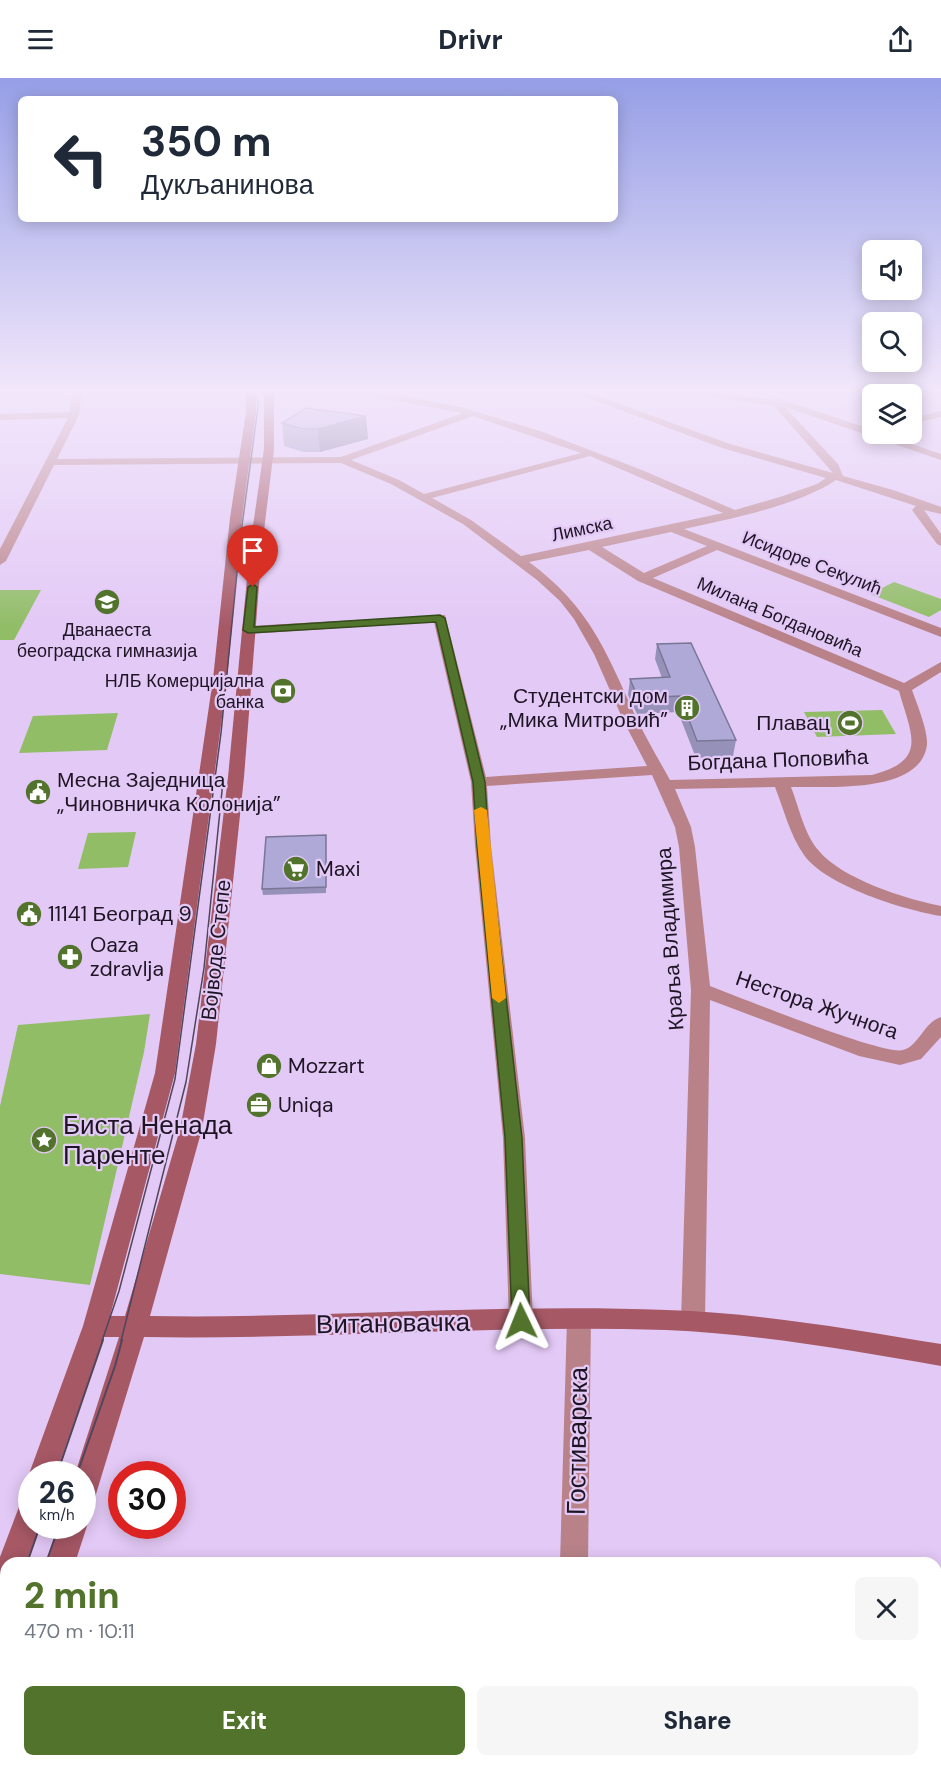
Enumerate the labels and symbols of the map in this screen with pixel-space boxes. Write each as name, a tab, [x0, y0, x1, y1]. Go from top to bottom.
street label: Лимска	[549, 511, 616, 547]
pin	[227, 525, 278, 587]
street label: Исидоре Секулић	[739, 525, 885, 601]
street label: Милана Богдановића	[693, 571, 868, 663]
school or university icon: Дванаеста београдска гимназија	[92, 587, 122, 617]
place label: Дванаеста београдска гимназија	[17, 618, 198, 663]
place label: НЛБ Комерцијална банка	[105, 669, 265, 714]
bank icon: НЛБ Комерцијална банка	[268, 676, 298, 706]
place label: Студентски дом „Мика Митровић”	[500, 682, 668, 734]
building icon: Студентски дом „Мика Митровић”	[672, 693, 702, 723]
sports icon: Плавац	[835, 708, 865, 738]
place label: Плавац	[756, 709, 830, 737]
street label: Богдана Поповића	[687, 743, 869, 777]
place label: Месна Заједница „Чиновничка Колонија”	[57, 766, 281, 818]
public building icon: Месна Заједница „Чиновничка Колонија”	[23, 777, 53, 807]
street label: Краља Владимира	[650, 846, 690, 1031]
supermarket icon: Maxi	[281, 854, 311, 884]
place label: Maxi	[316, 855, 361, 883]
street label: Војводе Степе	[195, 878, 237, 1022]
public building icon: 11141 Београд 9	[14, 899, 44, 929]
place label: 11141 Београд 9	[48, 900, 192, 928]
place label: Oaza zdravlja	[90, 931, 164, 983]
pharmacy icon: Oaza zdravlja	[55, 942, 85, 972]
street label: Нестора Жучнога	[732, 964, 902, 1046]
shop icon: Mozzart	[254, 1051, 284, 1081]
place label: Mozzart	[288, 1052, 365, 1080]
office icon: Uniqa	[244, 1090, 274, 1120]
place label: Uniqa	[278, 1091, 333, 1119]
place label: Биста Ненада Паренте	[63, 1108, 233, 1172]
place icon: Биста Ненада Паренте	[29, 1125, 59, 1155]
position arrow	[489, 1289, 553, 1353]
street label: Витановачка	[316, 1305, 471, 1341]
street label: Гостиварска	[559, 1366, 595, 1515]
speed limit sign: 30	[108, 1461, 186, 1539]

